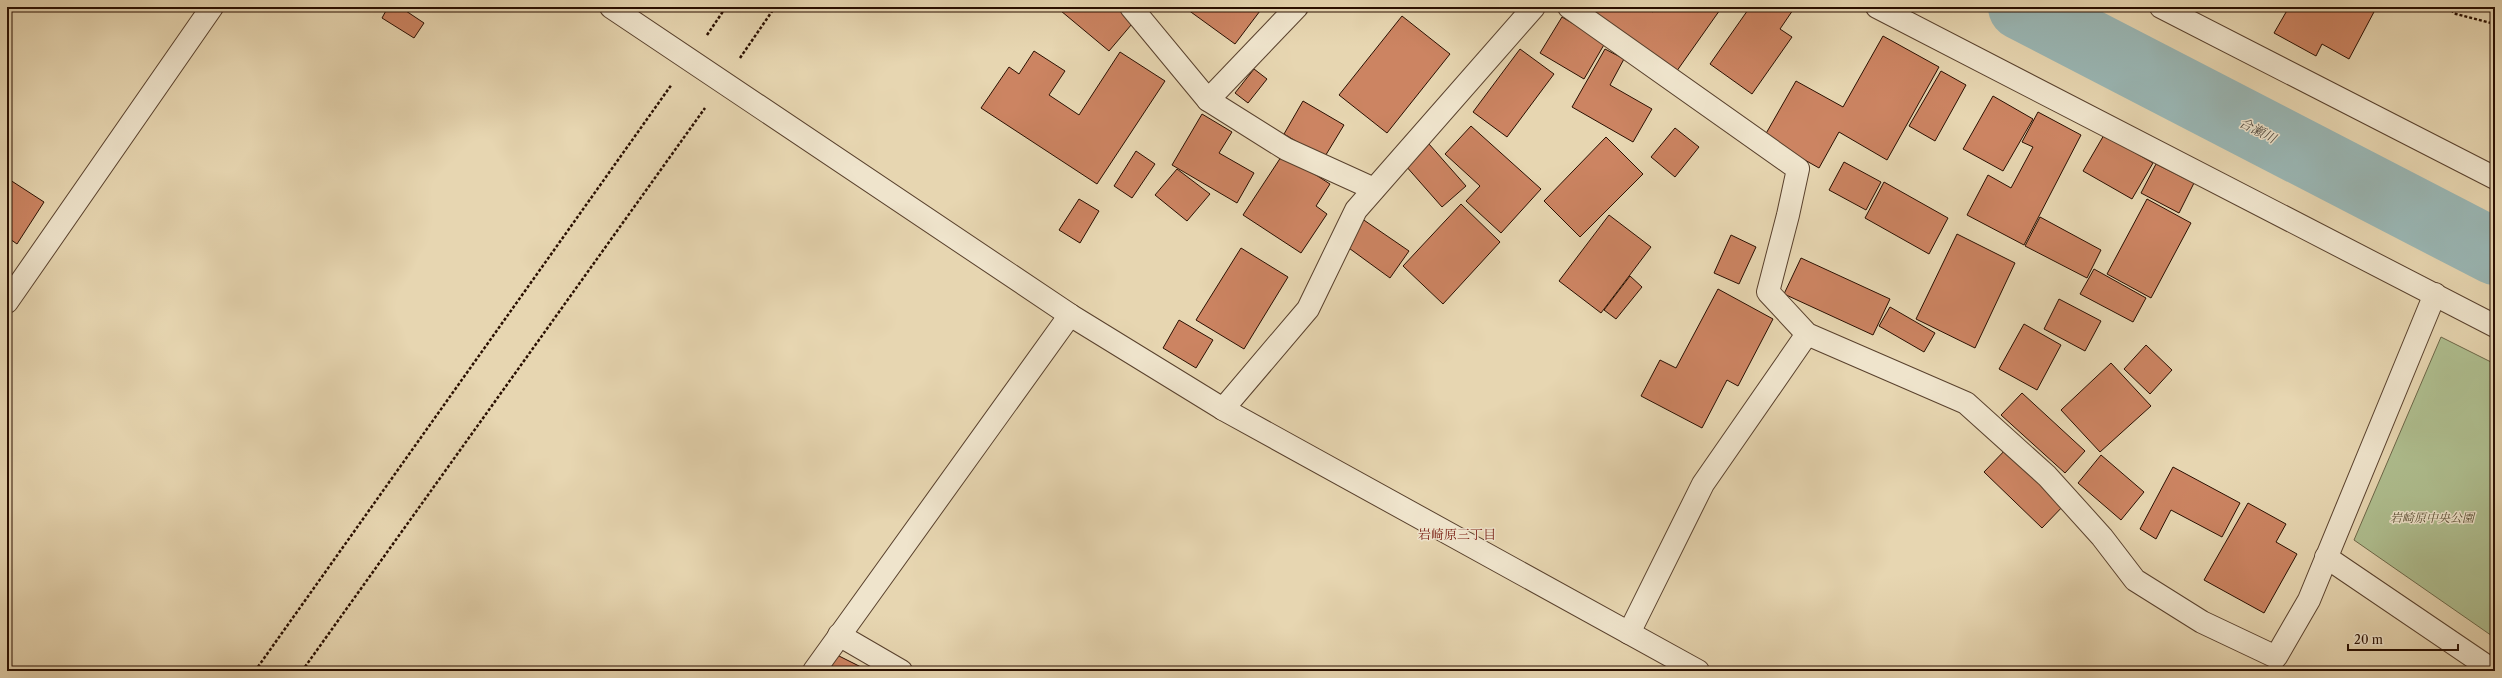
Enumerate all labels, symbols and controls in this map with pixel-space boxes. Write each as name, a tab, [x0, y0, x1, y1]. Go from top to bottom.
water label: 合瀬川	[2237, 114, 2281, 147]
park label: 岩崎原中央公園	[2390, 510, 2476, 525]
district label: 岩崎原三丁目	[1418, 526, 1496, 542]
scale bar	[2348, 626, 2458, 652]
text: 20 m	[2354, 632, 2383, 647]

